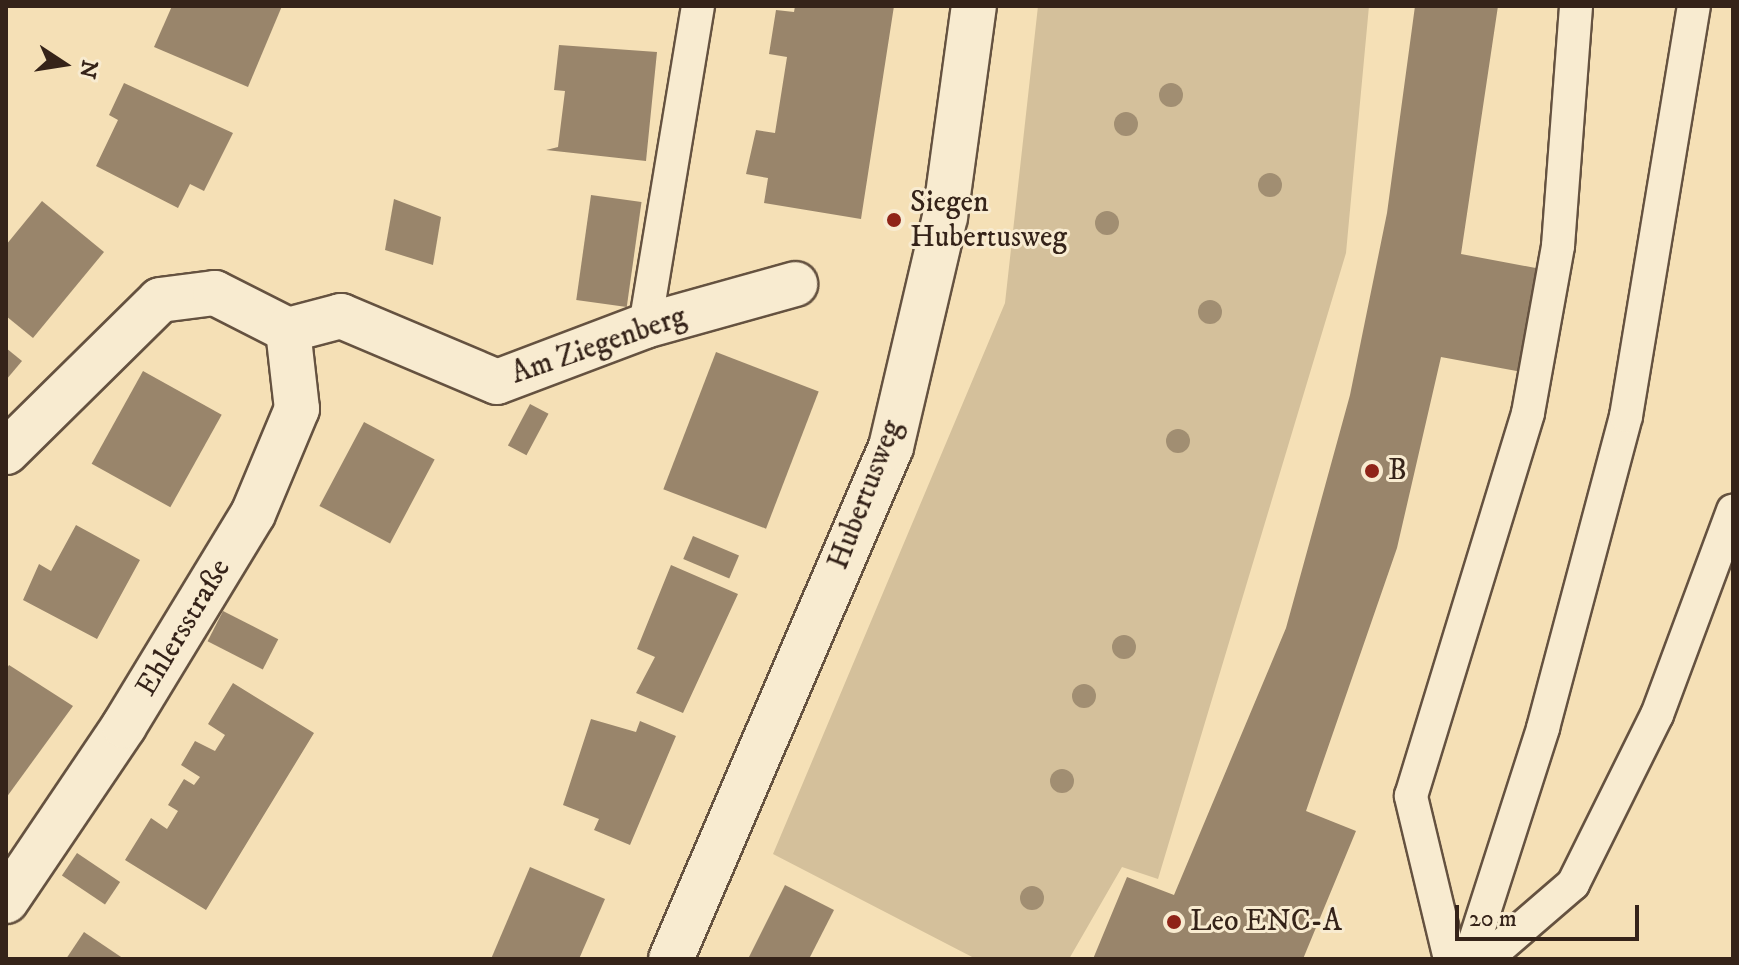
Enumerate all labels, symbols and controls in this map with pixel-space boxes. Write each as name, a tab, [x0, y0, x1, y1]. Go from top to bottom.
north arrow	[24, 24, 104, 104]
text: N	[73, 57, 103, 81]
place label: Siegen Hubertusweg	[910, 185, 1067, 256]
marker: Siegen Hubertusweg	[885, 211, 903, 229]
street label: Am Ziegenberg	[507, 299, 691, 393]
street label: Hubertusweg	[821, 415, 911, 575]
place label: B	[1388, 453, 1407, 489]
marker: B	[1363, 462, 1381, 480]
street label: Ehlersstraße	[129, 553, 239, 703]
scale bar	[1459, 889, 1643, 939]
place label: Leo ENC-A	[1190, 904, 1342, 940]
text: 20 m	[1469, 904, 1517, 934]
marker: Leo ENC-A	[1165, 913, 1183, 931]

